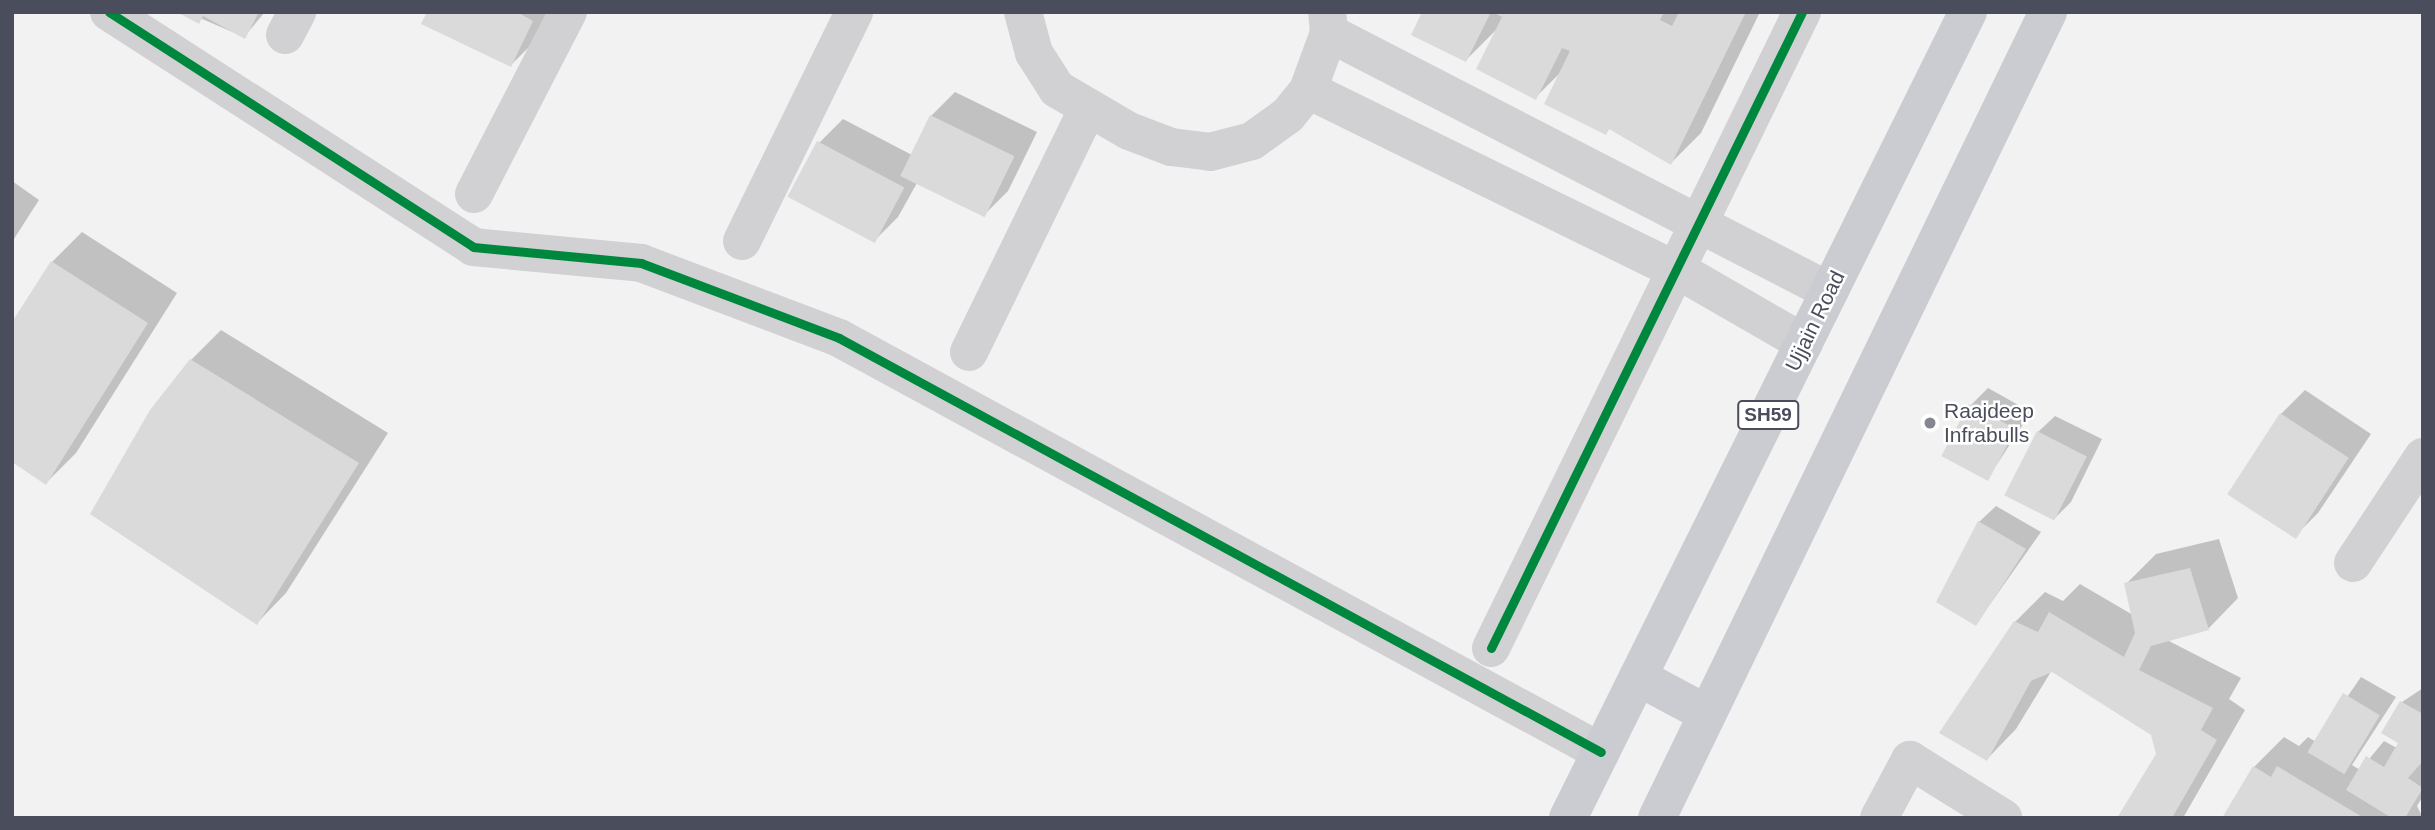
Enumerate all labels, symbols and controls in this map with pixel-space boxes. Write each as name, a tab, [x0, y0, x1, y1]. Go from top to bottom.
street label: Ujjain Road	[1780, 267, 1850, 375]
place label: Raajdeep Infrabulls	[1944, 398, 2034, 448]
road number: SH59	[1736, 400, 1800, 430]
marker: Raajdeep Infrabulls	[1922, 415, 1938, 431]

